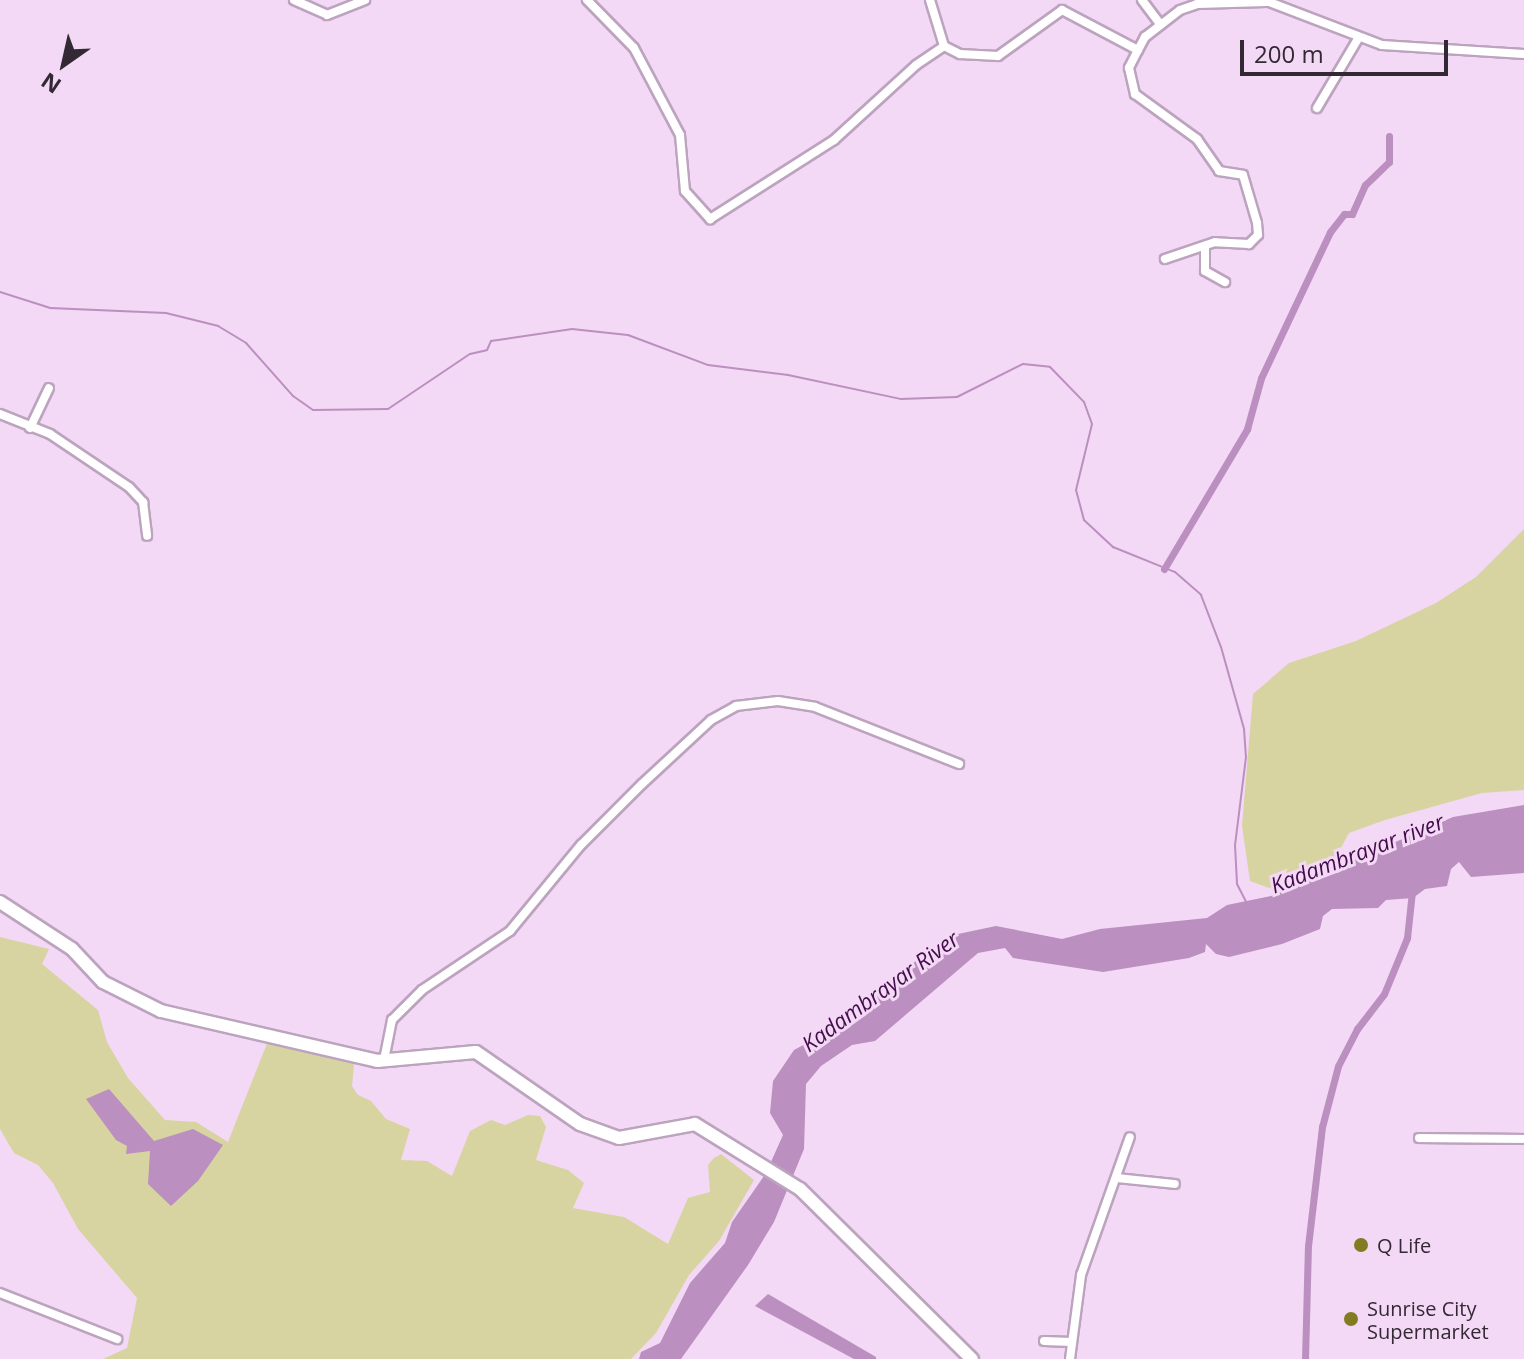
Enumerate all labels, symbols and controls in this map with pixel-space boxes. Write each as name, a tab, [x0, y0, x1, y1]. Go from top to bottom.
north arrow	[24, 24, 104, 104]
scale bar	[1244, 24, 1452, 74]
text: 200 m	[1254, 37, 1324, 70]
text: N	[35, 66, 66, 101]
water label: Kadambrayar river	[1266, 808, 1448, 898]
water label: Kadambrayar River	[796, 925, 964, 1057]
place label: Q Life	[1377, 1233, 1431, 1257]
marker: Q Life	[1352, 1236, 1370, 1254]
place label: Sunrise City Supermarket	[1367, 1296, 1489, 1343]
marker: Sunrise City Supermarket	[1342, 1310, 1360, 1328]

